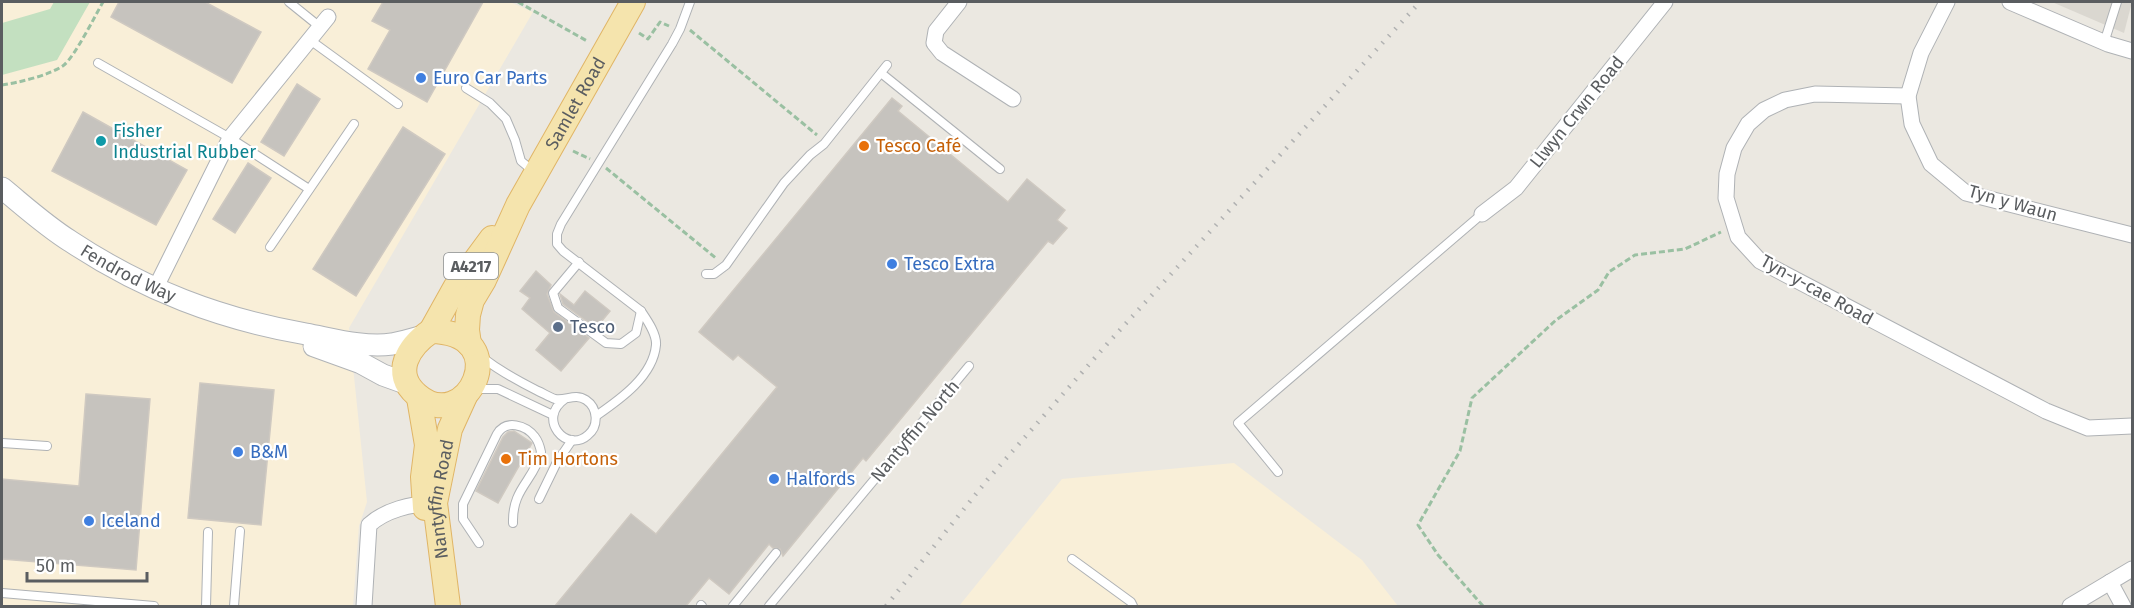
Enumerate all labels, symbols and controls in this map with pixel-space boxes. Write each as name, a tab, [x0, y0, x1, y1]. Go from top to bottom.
street label: Llwyn Crwn Road	[1525, 52, 1629, 172]
street label: Samlet Road	[541, 53, 610, 154]
place label: Euro Car Parts	[433, 67, 547, 89]
marker: Euro Car Parts	[414, 71, 428, 85]
place label: Fisher Industrial Rubber	[113, 120, 256, 163]
marker: Fisher Industrial Rubber	[94, 134, 108, 148]
place label: Tesco Café	[876, 135, 961, 157]
marker: Tesco Café	[857, 139, 871, 153]
street label: Tyn y Waun	[1966, 180, 2060, 226]
street label: Fendrod Way	[76, 240, 179, 307]
street label: Tyn-y-cae Road	[1757, 250, 1877, 330]
road number: A4217	[444, 253, 498, 279]
place label: Tesco Extra	[904, 253, 995, 275]
marker: Tesco Extra	[885, 257, 899, 271]
place label: Tesco	[570, 316, 615, 338]
marker: Tesco	[551, 320, 565, 334]
street label: Nantyffin North	[866, 376, 964, 486]
street label: Nantyffin Road	[424, 437, 459, 560]
place label: B&M	[250, 441, 288, 463]
marker: B&M	[231, 445, 245, 459]
place label: Tim Hortons	[518, 448, 618, 470]
marker: Tim Hortons	[499, 452, 513, 466]
place label: Halfords	[786, 468, 855, 490]
marker: Halfords	[767, 472, 781, 486]
place label: Iceland	[101, 510, 161, 532]
marker: Iceland	[82, 514, 96, 528]
scale bar	[27, 545, 147, 583]
text: 50 m	[36, 555, 75, 577]

